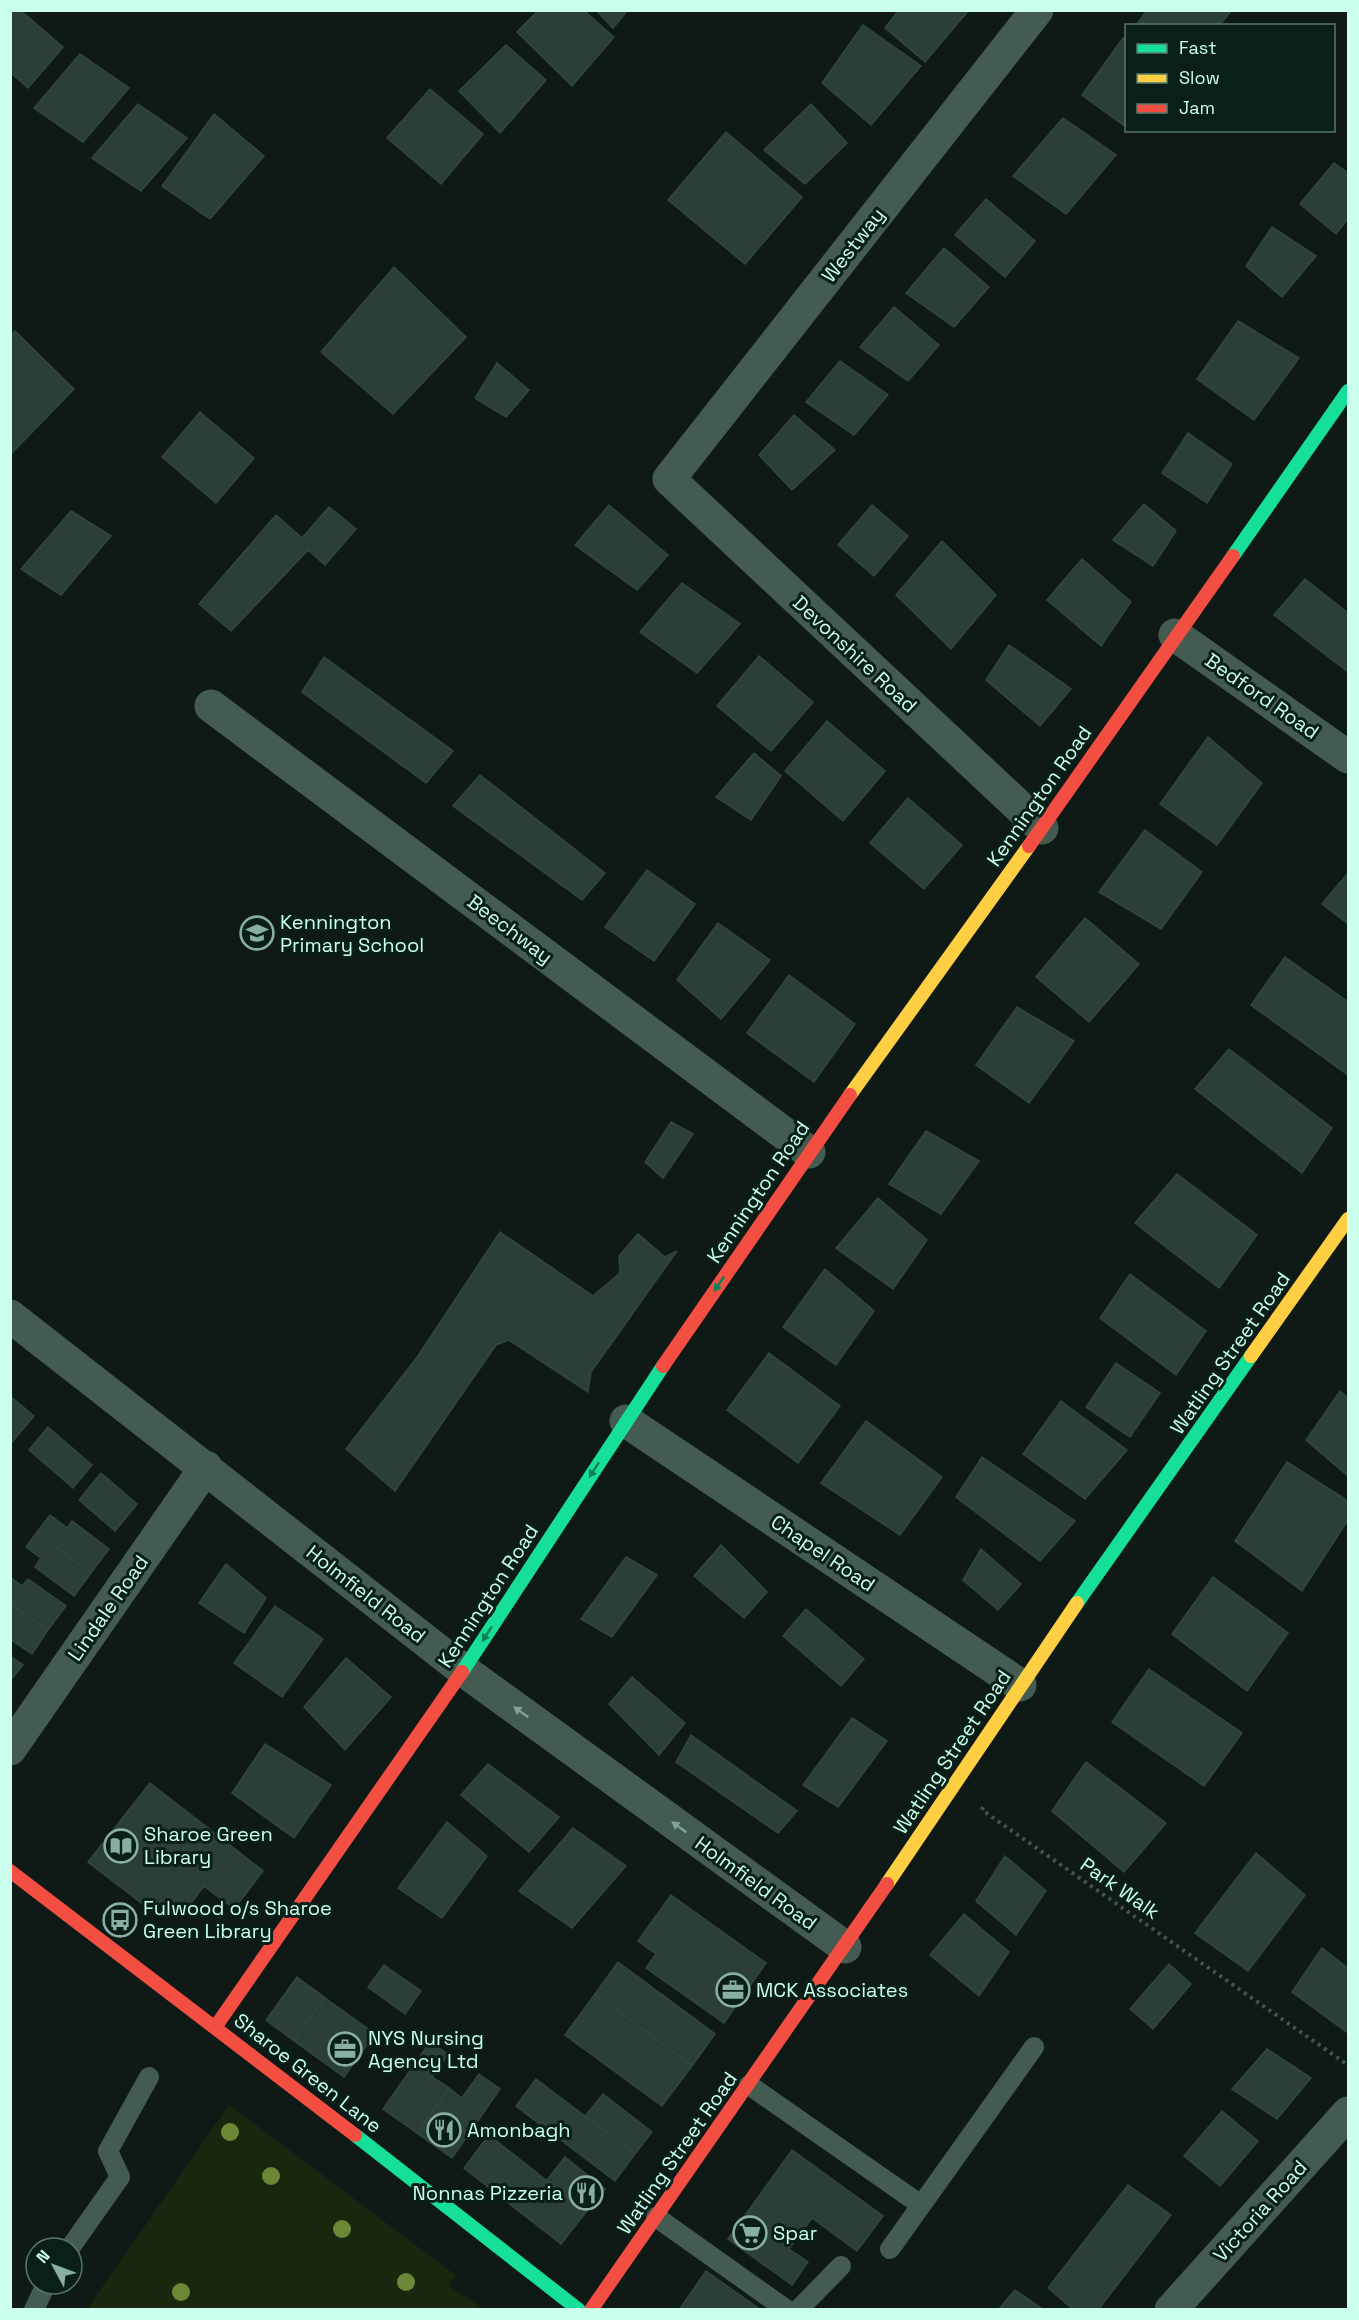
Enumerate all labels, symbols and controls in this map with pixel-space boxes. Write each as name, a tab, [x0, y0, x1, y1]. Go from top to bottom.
legend	[1125, 24, 1335, 132]
text: Fast	[1179, 36, 1216, 59]
text: Slow	[1179, 66, 1220, 89]
text: Jam	[1179, 96, 1215, 119]
street label: Westway	[816, 202, 890, 288]
street label: Devonshire Road	[787, 590, 923, 718]
street label: Bedford Road	[1200, 647, 1324, 745]
street label: Kennington Road	[981, 721, 1097, 871]
street label: Beechway	[462, 888, 558, 970]
place label: Kennington Primary School	[280, 909, 424, 958]
school or university icon: Kennington Primary School	[239, 915, 275, 951]
street label: Kennington Road	[701, 1116, 815, 1268]
street label: Watling Street Road	[1164, 1267, 1296, 1439]
one-way arrow	[713, 1275, 725, 1291]
one-way arrow	[588, 1462, 599, 1479]
street label: Chapel Road	[766, 1509, 880, 1597]
street label: Kennington Road	[432, 1519, 544, 1673]
street label: Holmfield Road	[301, 1539, 431, 1649]
street label: Lindale Road	[62, 1550, 154, 1666]
one-way arrow	[481, 1625, 493, 1641]
street label: Watling Street Road	[887, 1665, 1017, 1839]
one-way arrow	[513, 1706, 529, 1718]
place label: Sharoe Green Library	[144, 1821, 273, 1870]
one-way arrow	[671, 1821, 686, 1833]
library icon: Sharoe Green Library	[103, 1828, 139, 1864]
street label: Holmfield Road	[690, 1830, 822, 1936]
street label: Park Walk	[1075, 1851, 1165, 1925]
place label: Fulwood o/s Sharoe Green Library	[143, 1895, 332, 1944]
bus stop icon: Fulwood o/s Sharoe Green Library	[102, 1902, 138, 1938]
office icon: MCK Associates	[715, 1972, 751, 2008]
place label: MCK Associates	[756, 1977, 908, 2003]
street label: Sharoe Green Lane	[229, 2007, 387, 2139]
place label: NYS Nursing Agency Ltd	[368, 2025, 484, 2074]
office icon: NYS Nursing Agency Ltd	[327, 2031, 363, 2067]
street label: Watling Street Road	[611, 2067, 743, 2239]
restaurant icon: Amonbagh	[426, 2112, 462, 2148]
place label: Amonbagh	[467, 2117, 571, 2143]
street label: Victoria Road	[1207, 2155, 1313, 2267]
restaurant icon: Nonnas Pizzeria	[568, 2175, 604, 2211]
place label: Nonnas Pizzeria	[413, 2180, 563, 2206]
supermarket icon: Spar	[732, 2215, 768, 2251]
place label: Spar	[773, 2220, 817, 2246]
north arrow	[24, 2236, 84, 2296]
text: N	[32, 2246, 55, 2267]

